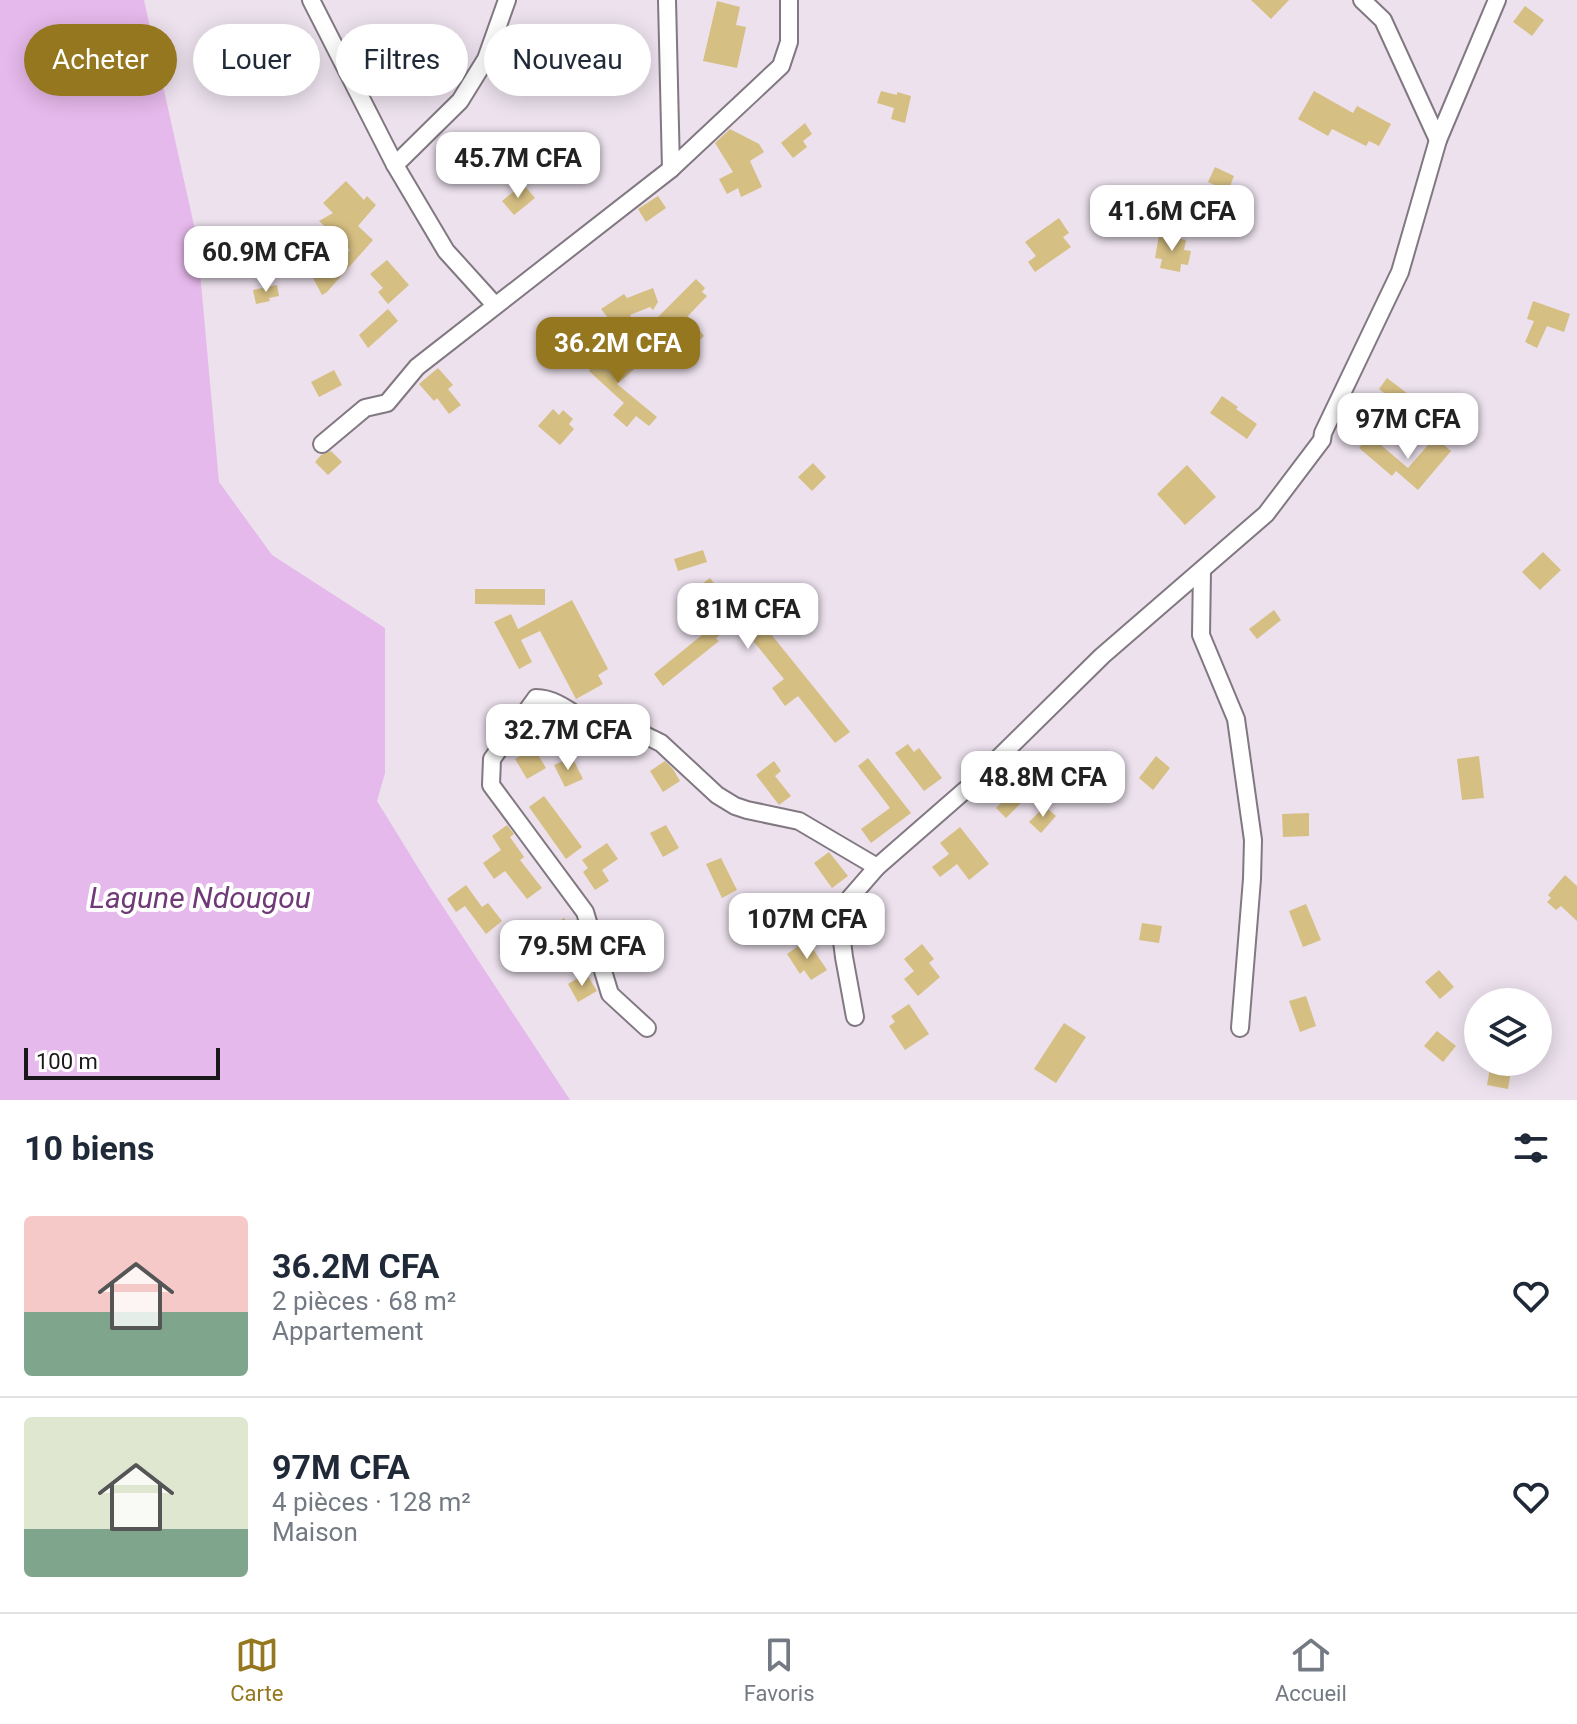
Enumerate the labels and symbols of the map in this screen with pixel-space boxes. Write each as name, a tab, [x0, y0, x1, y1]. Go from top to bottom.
pin: 45.7M CFA	[426, 132, 610, 200]
pin: 41.6M CFA	[1080, 185, 1264, 253]
pin: 60.9M CFA	[174, 226, 358, 294]
pin: 36.2M CFA	[526, 317, 710, 385]
pin: 97M CFA	[1334, 393, 1482, 461]
pin: 81M CFA	[674, 583, 822, 651]
pin: 32.7M CFA	[476, 704, 660, 772]
pin: 48.8M CFA	[951, 751, 1135, 819]
water label: Lagune Ndougou	[89, 880, 311, 915]
pin: 107M CFA	[724, 893, 890, 961]
pin: 79.5M CFA	[490, 920, 674, 988]
scale bar	[24, 1044, 220, 1080]

